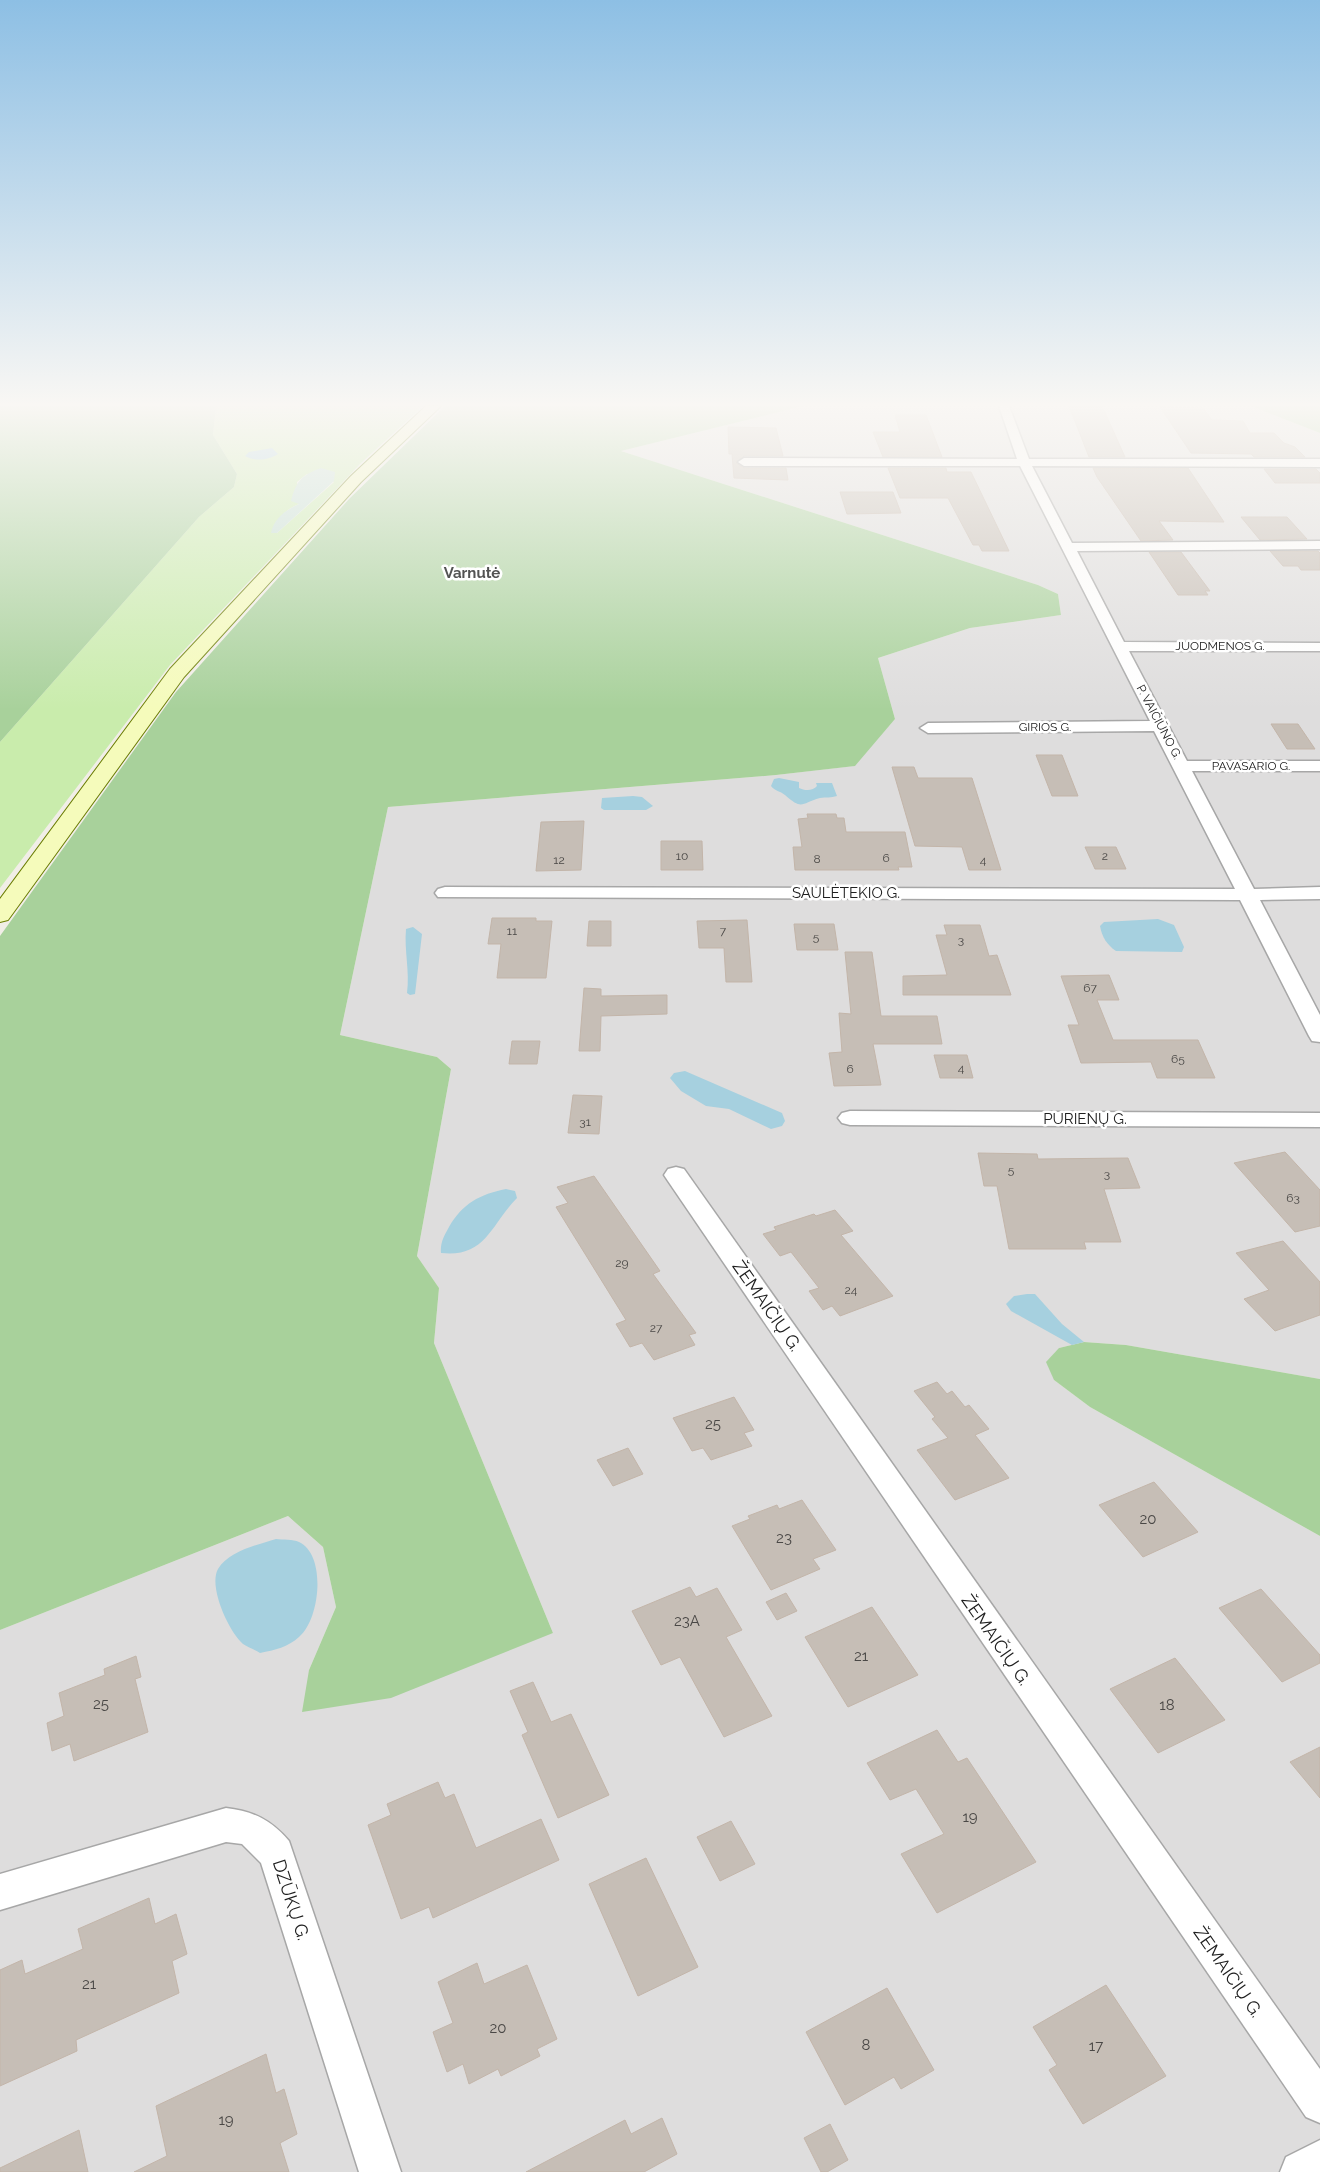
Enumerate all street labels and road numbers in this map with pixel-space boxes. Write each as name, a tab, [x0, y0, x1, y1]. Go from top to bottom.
street label: JUODMENOS G.	[1175, 639, 1265, 653]
street label: P. VAIČIŪNO G.	[1133, 682, 1185, 762]
street label: GIRIOS G.	[1019, 720, 1071, 734]
street label: PAVASARIO G.	[1212, 759, 1290, 773]
street label: SAULĖTEKIO G.	[792, 883, 900, 902]
street label: PURIENŲ G.	[1043, 1110, 1127, 1128]
street label: ŽEMAIČIŲ G.	[728, 1256, 807, 1355]
street label: ŽEMAIČIŲ G.	[957, 1590, 1036, 1689]
street label: DZŪKŲ G.	[269, 1857, 314, 1943]
street label: ŽEMAIČIŲ G.	[1189, 1922, 1268, 2021]

